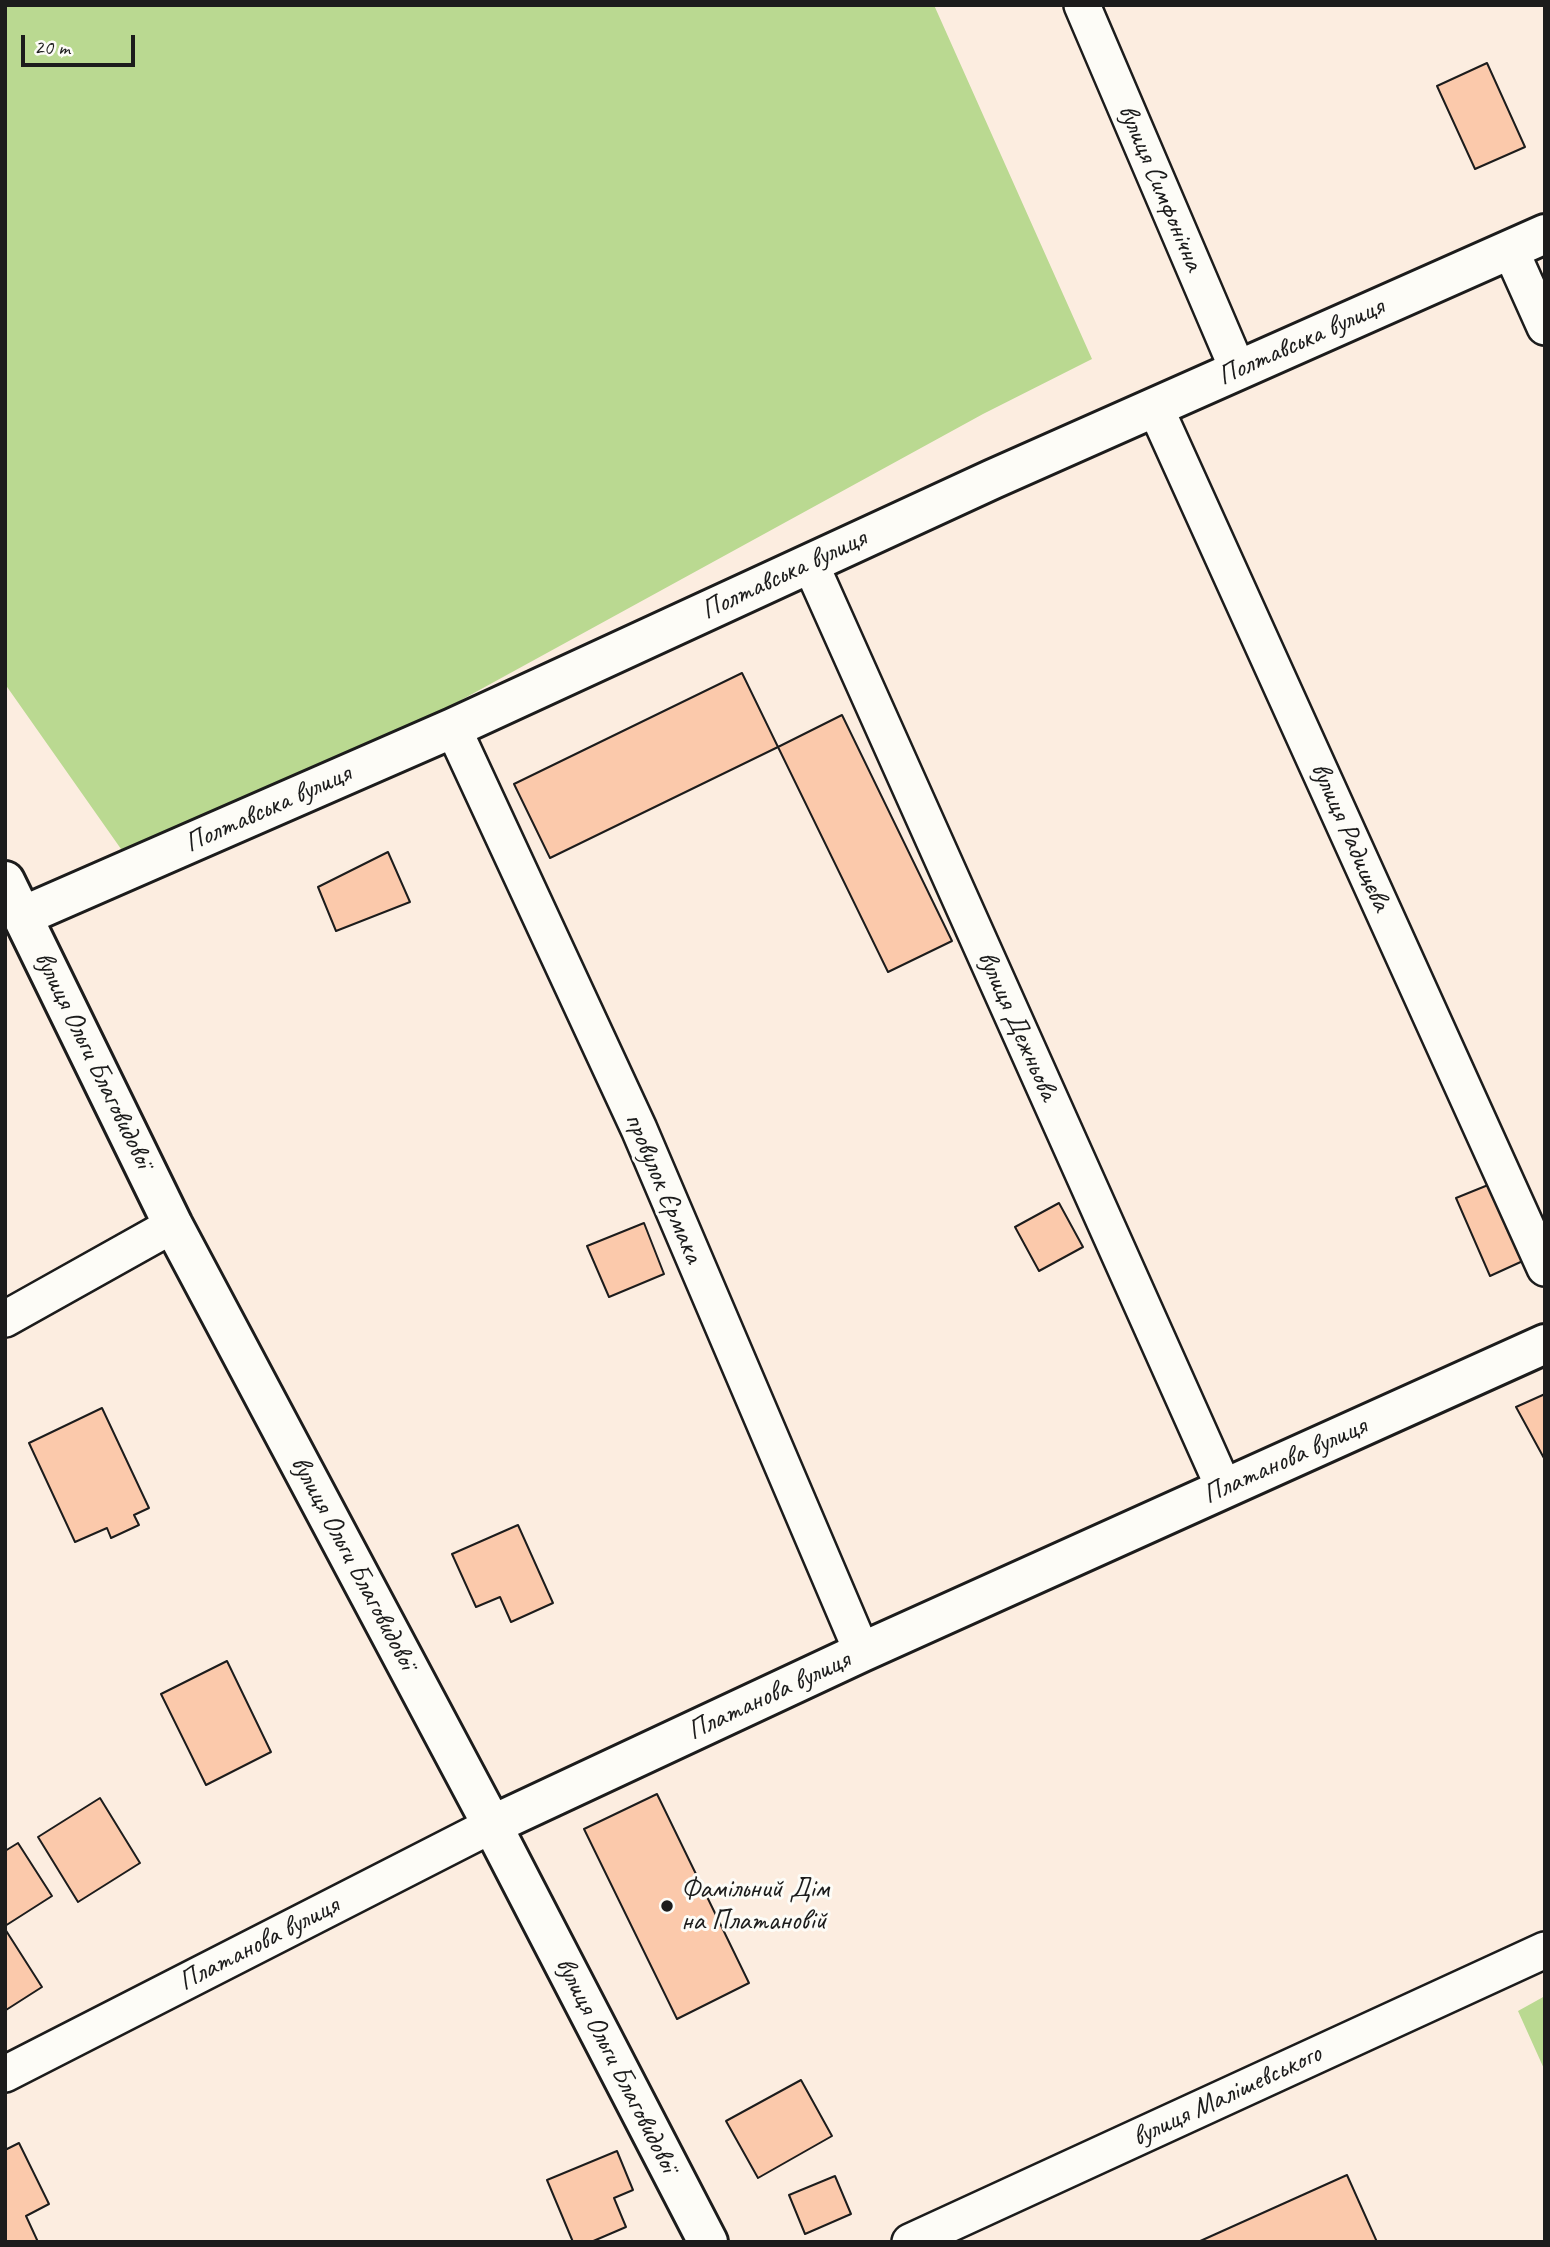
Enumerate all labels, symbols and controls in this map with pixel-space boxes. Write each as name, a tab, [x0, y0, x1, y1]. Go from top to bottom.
scale bar	[24, 21, 138, 65]
text: 20 m	[34, 34, 70, 60]
street label: вулиця Симфонічна	[1110, 100, 1210, 276]
street label: Полтавська вулиця	[1213, 290, 1389, 394]
street label: Полтавська вулиця	[696, 522, 872, 628]
street label: Полтавська вулиця	[180, 757, 356, 861]
street label: вулиця Радищєва	[1302, 757, 1398, 917]
street label: вулиця Ольги Благовидової	[26, 946, 160, 1174]
street label: вулиця Дежньова	[969, 946, 1065, 1106]
street label: провулок Єрмака	[616, 1108, 710, 1268]
street label: Платанова вулиця	[1198, 1410, 1372, 1512]
street label: вулиця Ольги Благовидової	[282, 1450, 424, 1676]
street label: Платанова вулиця	[682, 1644, 856, 1748]
place label: Фамільний Дім на Платановій	[681, 1873, 829, 1939]
street label: Платанова вулиця	[173, 1889, 345, 1999]
marker: Фамільний Дім на Платановій	[659, 1898, 675, 1914]
street label: вулиця Ольги Благовидової	[547, 1952, 685, 2178]
street label: вулиця Малішевського	[1127, 2037, 1327, 2155]

